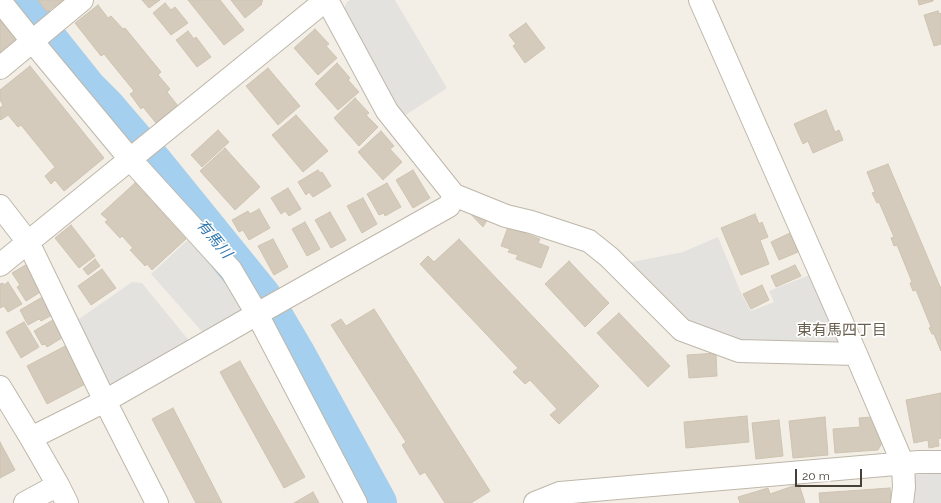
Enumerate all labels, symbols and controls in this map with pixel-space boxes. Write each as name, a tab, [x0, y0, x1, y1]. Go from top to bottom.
water label: 有馬川	[193, 216, 235, 262]
district label: 東有馬四丁目	[797, 321, 887, 339]
scale bar	[797, 461, 864, 487]
text: 20 m	[802, 469, 830, 483]

